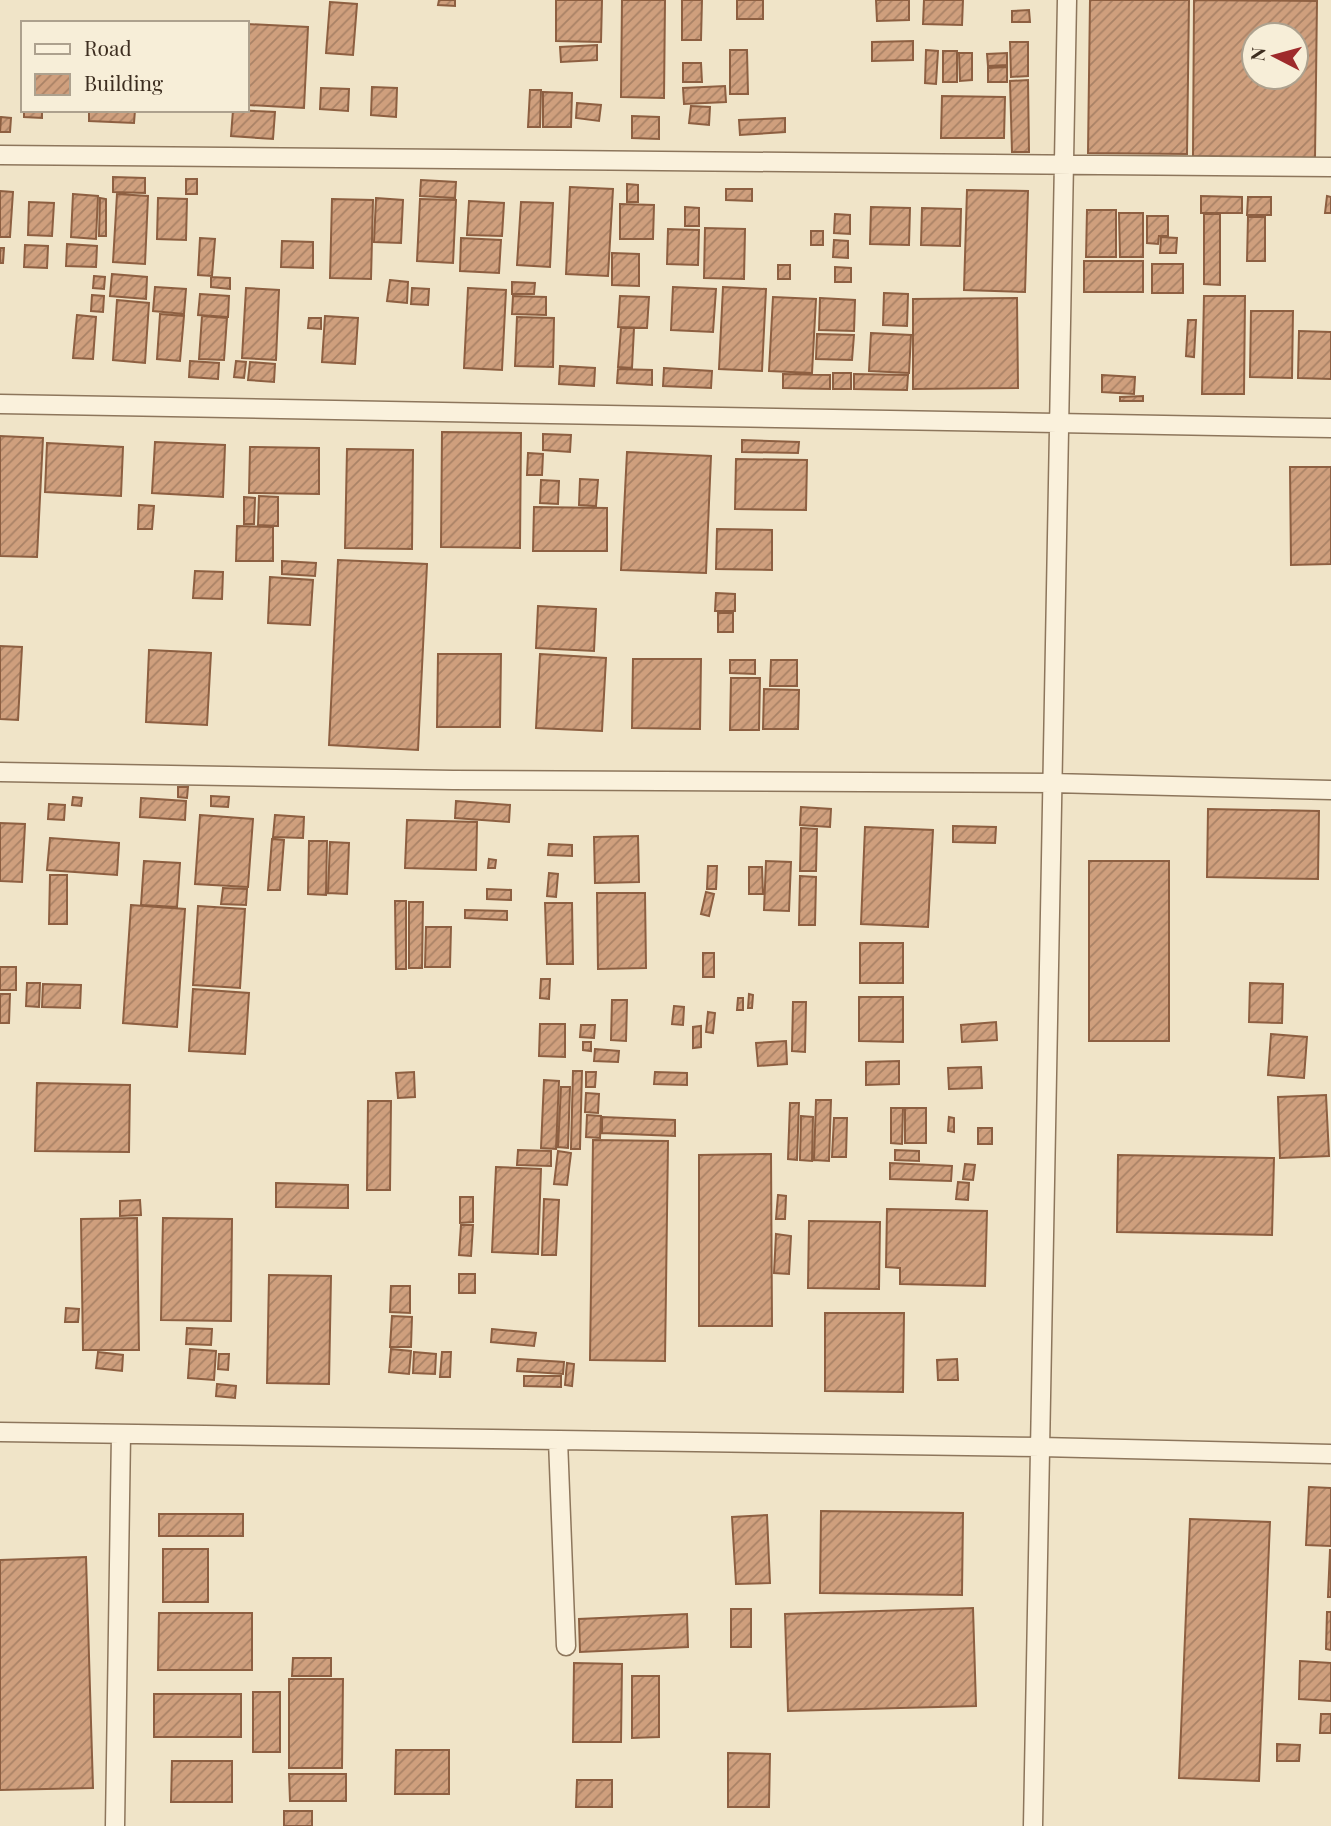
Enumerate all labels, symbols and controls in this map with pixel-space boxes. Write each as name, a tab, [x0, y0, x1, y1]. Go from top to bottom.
legend	[21, 21, 248, 112]
north arrow	[1240, 21, 1310, 91]
text: Road	[84, 33, 132, 61]
text: N	[1243, 46, 1271, 62]
text: Building	[84, 68, 163, 96]

